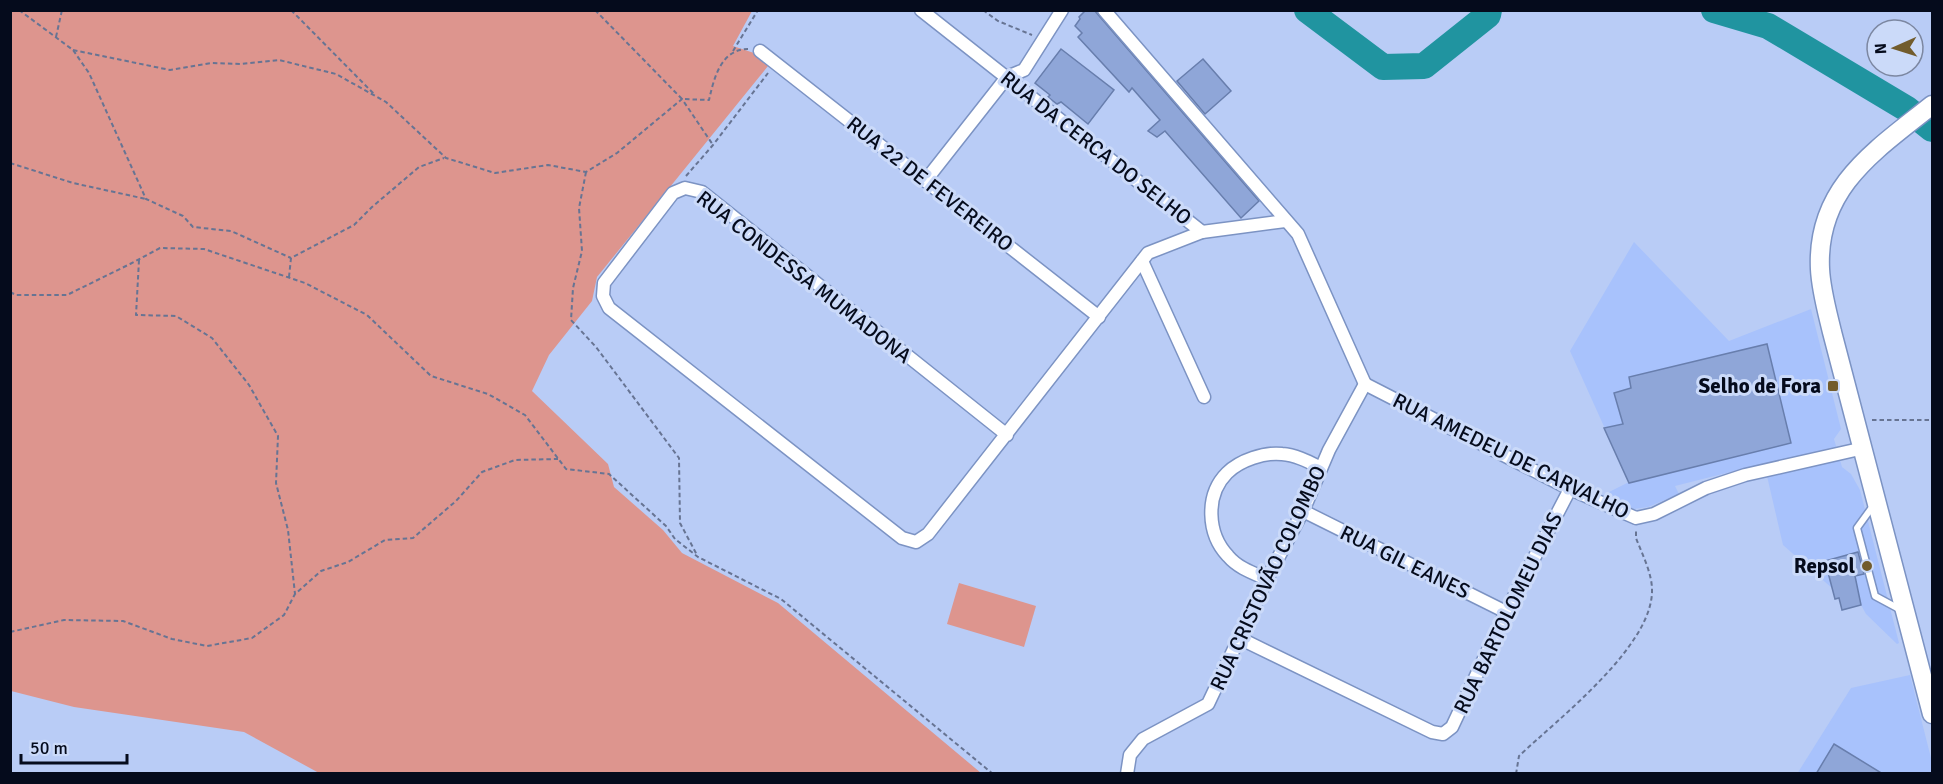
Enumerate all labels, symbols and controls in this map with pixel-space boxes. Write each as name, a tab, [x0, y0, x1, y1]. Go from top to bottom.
north arrow	[1865, 18, 1925, 78]
text: N	[1871, 43, 1891, 55]
street label: RUA DA CERCA DO SELHO	[995, 65, 1197, 231]
street label: RUA 22 DE FEVEREIRO	[841, 111, 1019, 257]
street label: RUA CONDESSA MUMADONA	[691, 185, 917, 369]
place label: Selho de Fora	[1699, 373, 1821, 399]
marker: Selho de Fora	[1826, 379, 1840, 393]
street label: RUA AMEDEU DE CARVALHO	[1389, 387, 1633, 525]
street label: RUA CRISTOVÃO COLOMBO	[1204, 461, 1332, 695]
street label: RUA BARTOLOMEU DIAS	[1448, 508, 1568, 718]
street label: RUA GIL EANES	[1336, 519, 1474, 605]
place label: Repsol	[1794, 553, 1855, 579]
marker: Repsol	[1860, 559, 1874, 573]
scale bar	[21, 727, 128, 765]
text: 50 m	[30, 737, 68, 759]

